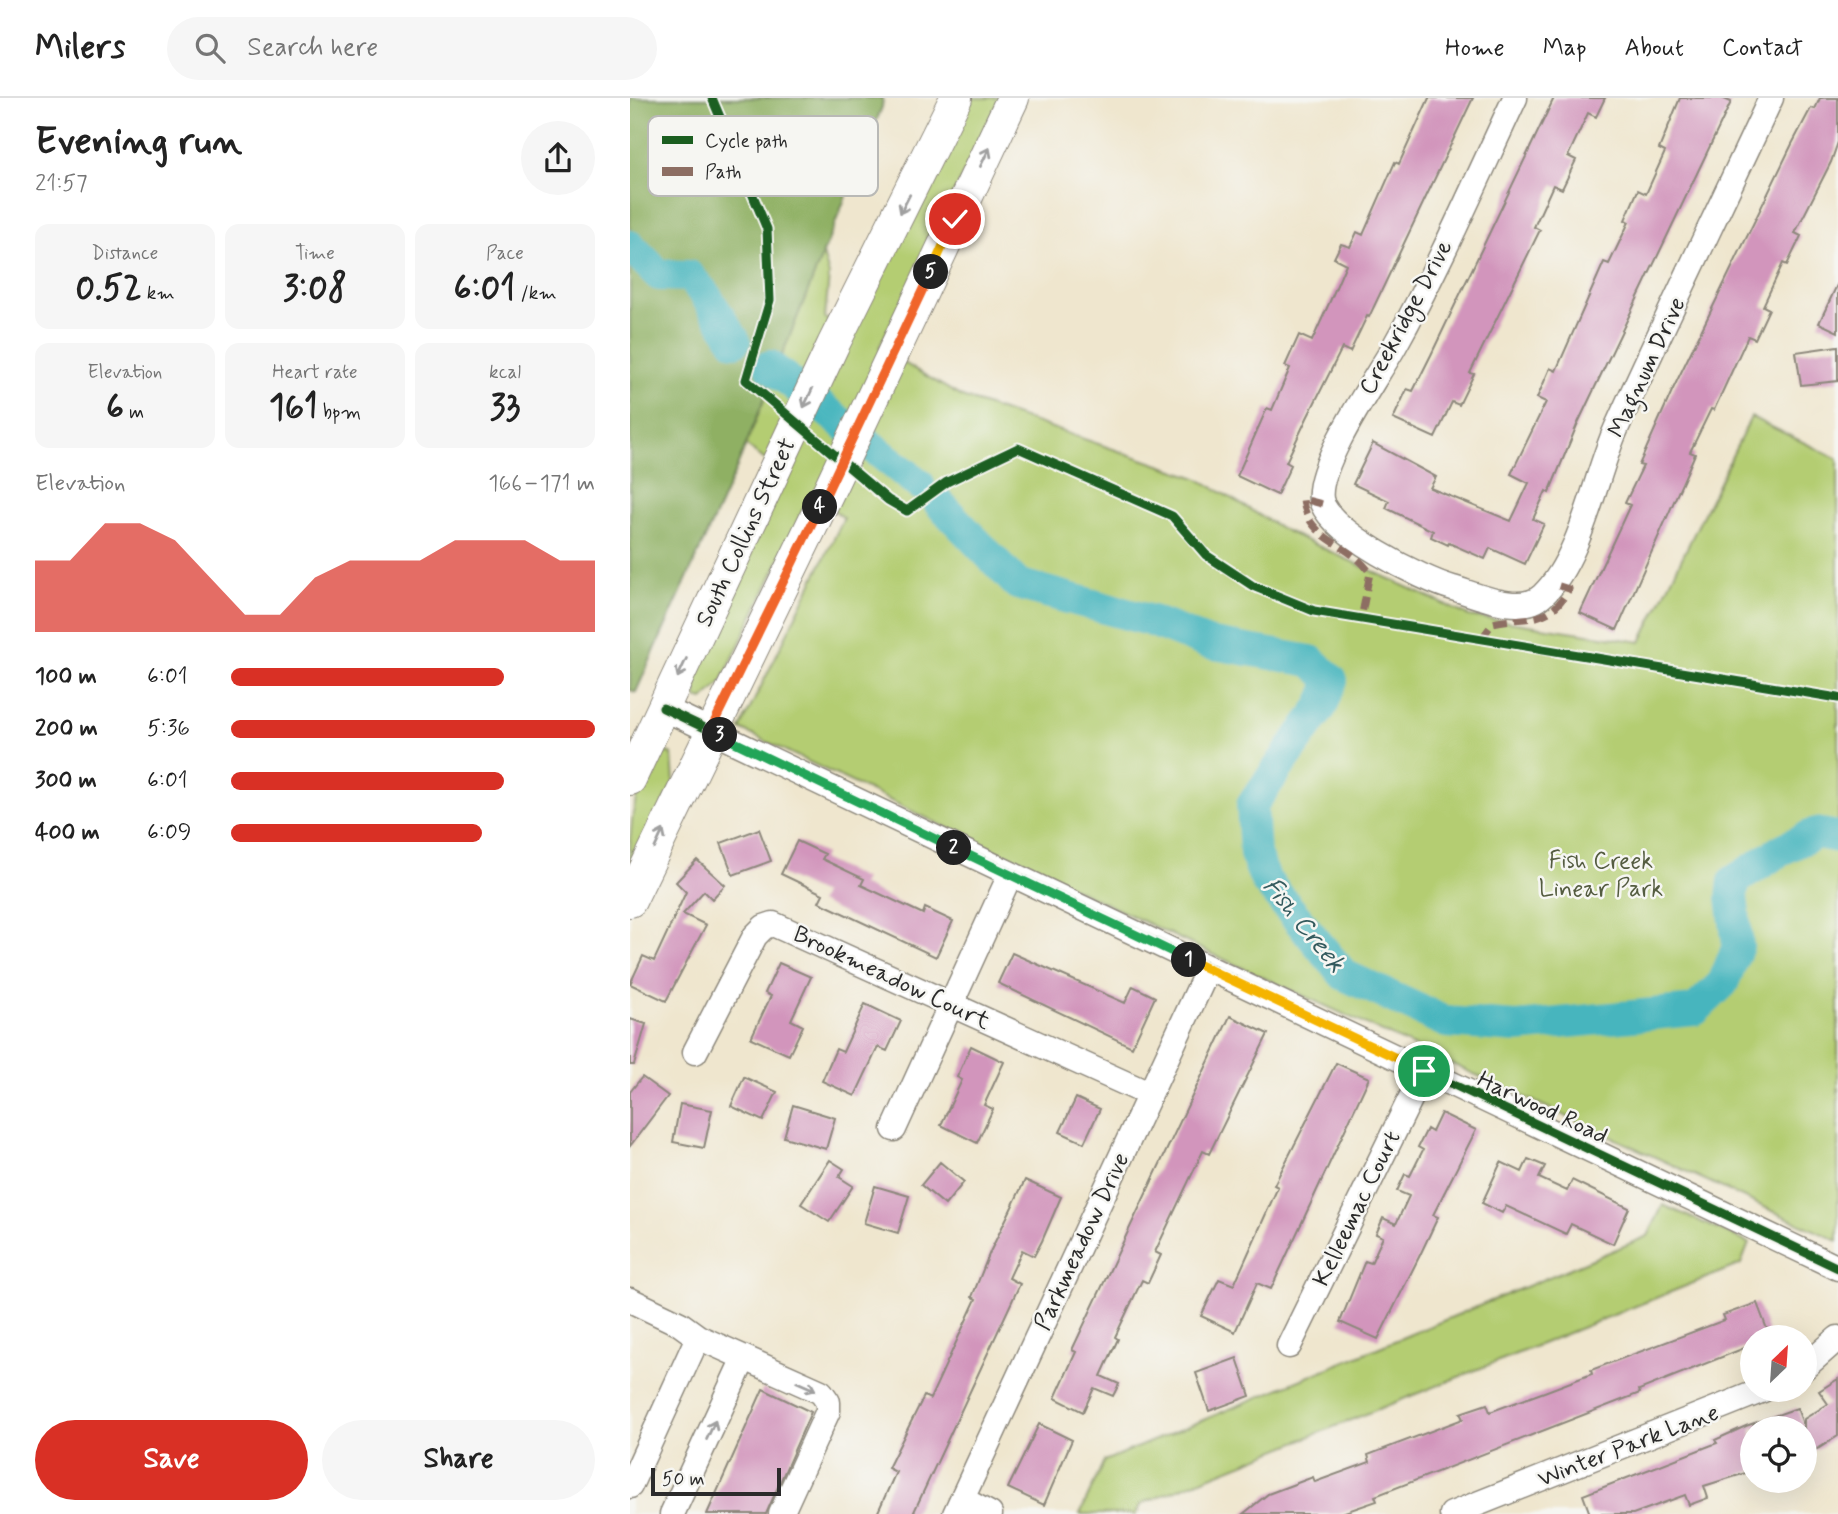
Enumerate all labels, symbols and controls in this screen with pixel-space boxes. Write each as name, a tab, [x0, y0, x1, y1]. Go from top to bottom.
search box	[167, 17, 657, 80]
text: Milers	[35, 26, 125, 70]
icon: search	[191, 29, 229, 67]
text: Search here	[247, 31, 378, 65]
text: Home	[1445, 33, 1505, 64]
text: Map	[1543, 33, 1587, 64]
text: About	[1625, 33, 1684, 64]
text: Contact	[1722, 33, 1803, 64]
legend	[648, 116, 878, 196]
text: Evening run	[35, 118, 242, 167]
button: share	[521, 121, 595, 195]
text: Cycle path	[705, 129, 788, 154]
one-way arrow	[979, 147, 992, 168]
text: Path	[705, 160, 742, 185]
text: 21:57	[35, 169, 88, 199]
pin	[925, 189, 985, 249]
one-way arrow	[898, 193, 912, 213]
icon: check	[936, 200, 974, 238]
street label: Creekridge Drive	[1352, 235, 1462, 401]
text: Distance	[92, 241, 158, 266]
text: Time	[295, 241, 335, 266]
text: Pace	[486, 241, 524, 266]
pin: 5	[914, 254, 948, 290]
text: 5	[925, 259, 936, 284]
text: 0.52	[75, 266, 142, 312]
text: 3:08	[283, 266, 347, 312]
text: 6:01	[453, 266, 515, 312]
text: km	[142, 281, 175, 306]
text: /km	[515, 281, 557, 306]
street label: Magnum Drive	[1601, 292, 1696, 444]
text: Elevation	[88, 360, 162, 385]
text: Heart rate	[272, 360, 358, 385]
text: kcal	[489, 360, 521, 385]
text: 6	[106, 385, 124, 431]
text: 161	[269, 385, 318, 431]
text: 33	[490, 385, 520, 431]
one-way arrow	[801, 387, 815, 408]
text: m	[124, 400, 144, 425]
text: bpm	[318, 400, 361, 425]
street label: South Collins Street	[689, 433, 804, 632]
text: Elevation	[35, 469, 126, 499]
text: 166–171 m	[488, 469, 595, 499]
pin: 4	[802, 490, 838, 524]
text: 4	[814, 494, 825, 519]
one-way arrow	[675, 657, 688, 678]
text: 100 m	[35, 662, 97, 692]
text: 6:01	[147, 662, 188, 692]
text: 200 m	[35, 714, 98, 744]
text: 5:36	[147, 714, 190, 744]
pin: 3	[702, 718, 738, 752]
text: 3	[715, 722, 724, 747]
text: 300 m	[35, 766, 97, 796]
text: 6:01	[147, 766, 188, 796]
text: 400 m	[35, 818, 100, 848]
text: 6:09	[147, 818, 191, 848]
one-way arrow	[653, 829, 666, 850]
pin: 2	[936, 830, 972, 866]
text: 2	[949, 835, 958, 860]
park label: Fish Creek Linear Park	[1539, 846, 1663, 905]
water label: Fish Creek	[1255, 871, 1352, 980]
street label: Brookmeadow Court	[788, 919, 995, 1038]
pin: 1	[1172, 942, 1206, 978]
text: 1	[1184, 947, 1193, 972]
pin	[1394, 1041, 1454, 1101]
icon: arrive	[1405, 1052, 1443, 1090]
street label: Harwood Road	[1472, 1065, 1613, 1152]
street label: Kelleemac Court	[1306, 1126, 1408, 1292]
street label: Parkmeadow Drive	[1028, 1148, 1137, 1335]
north arrow	[1740, 1325, 1816, 1402]
map controls	[1740, 1325, 1817, 1493]
one-way arrow	[795, 1380, 816, 1393]
street label: Winter Park Lane	[1534, 1398, 1724, 1495]
button: locate	[1740, 1416, 1817, 1493]
button: Save	[35, 1420, 308, 1500]
button: Share	[322, 1420, 595, 1500]
one-way arrow	[705, 1420, 718, 1441]
scale bar	[651, 1465, 780, 1497]
text: 50 m	[662, 1467, 705, 1492]

